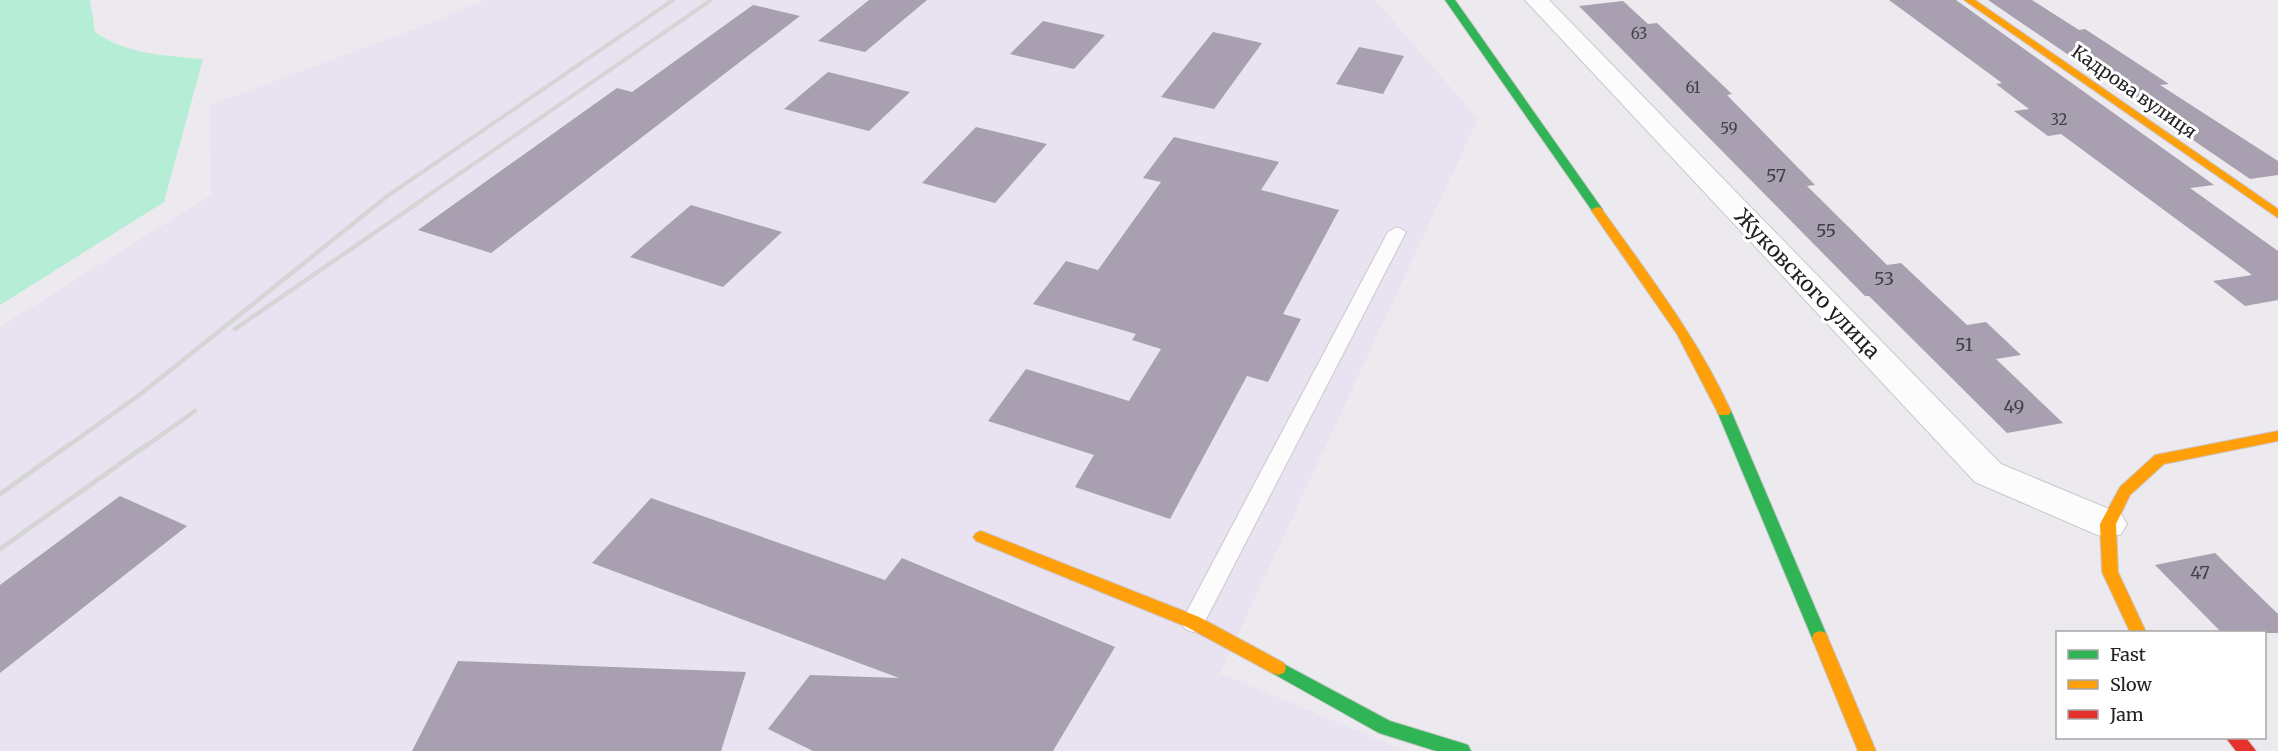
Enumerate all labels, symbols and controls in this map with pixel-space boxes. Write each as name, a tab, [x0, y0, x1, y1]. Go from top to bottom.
house number: 63	[1631, 24, 1647, 43]
street label: Кадрова вулиця	[2067, 40, 2201, 143]
house number: 61	[1686, 78, 1701, 97]
house number: 32	[2050, 110, 2068, 129]
house number: 59	[1720, 119, 1738, 138]
house number: 57	[1766, 164, 1786, 187]
street label: Жуковского улица	[1729, 203, 1886, 364]
house number: 55	[1816, 219, 1836, 242]
house number: 53	[1874, 267, 1894, 290]
house number: 51	[1955, 333, 1973, 356]
house number: 49	[2004, 395, 2024, 418]
house number: 47	[2190, 561, 2210, 584]
legend	[2056, 631, 2266, 739]
text: Fast	[2110, 643, 2146, 666]
text: Slow	[2110, 673, 2153, 696]
text: Jam	[2109, 703, 2144, 726]

